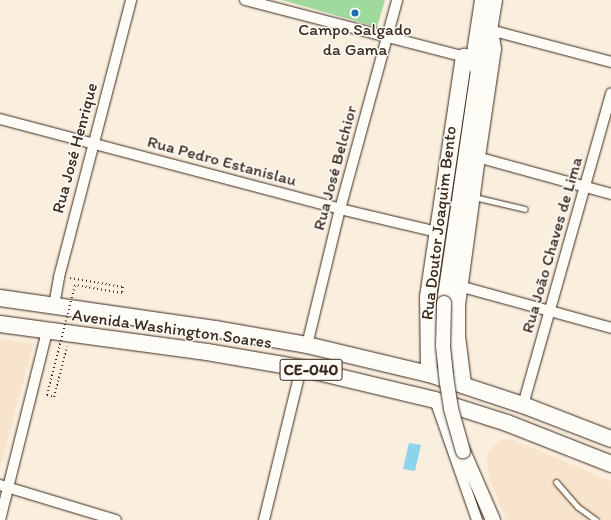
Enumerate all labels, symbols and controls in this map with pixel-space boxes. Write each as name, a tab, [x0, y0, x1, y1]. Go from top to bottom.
marker: Campo Salgado da Gama	[350, 8, 360, 18]
place label: Campo Salgado da Gama	[298, 20, 412, 60]
street label: Rua José Henrique	[48, 80, 102, 216]
street label: Rua José Belchior	[309, 103, 361, 233]
street label: Rua Doutor Joaquim Bento	[417, 125, 461, 321]
street label: Rua Pedro Estanislau	[145, 131, 299, 191]
street label: Rua João Chaves de Lima	[517, 154, 587, 336]
street label: Avenida Washington Soares	[71, 305, 273, 353]
road number: CE-040	[279, 356, 343, 384]

